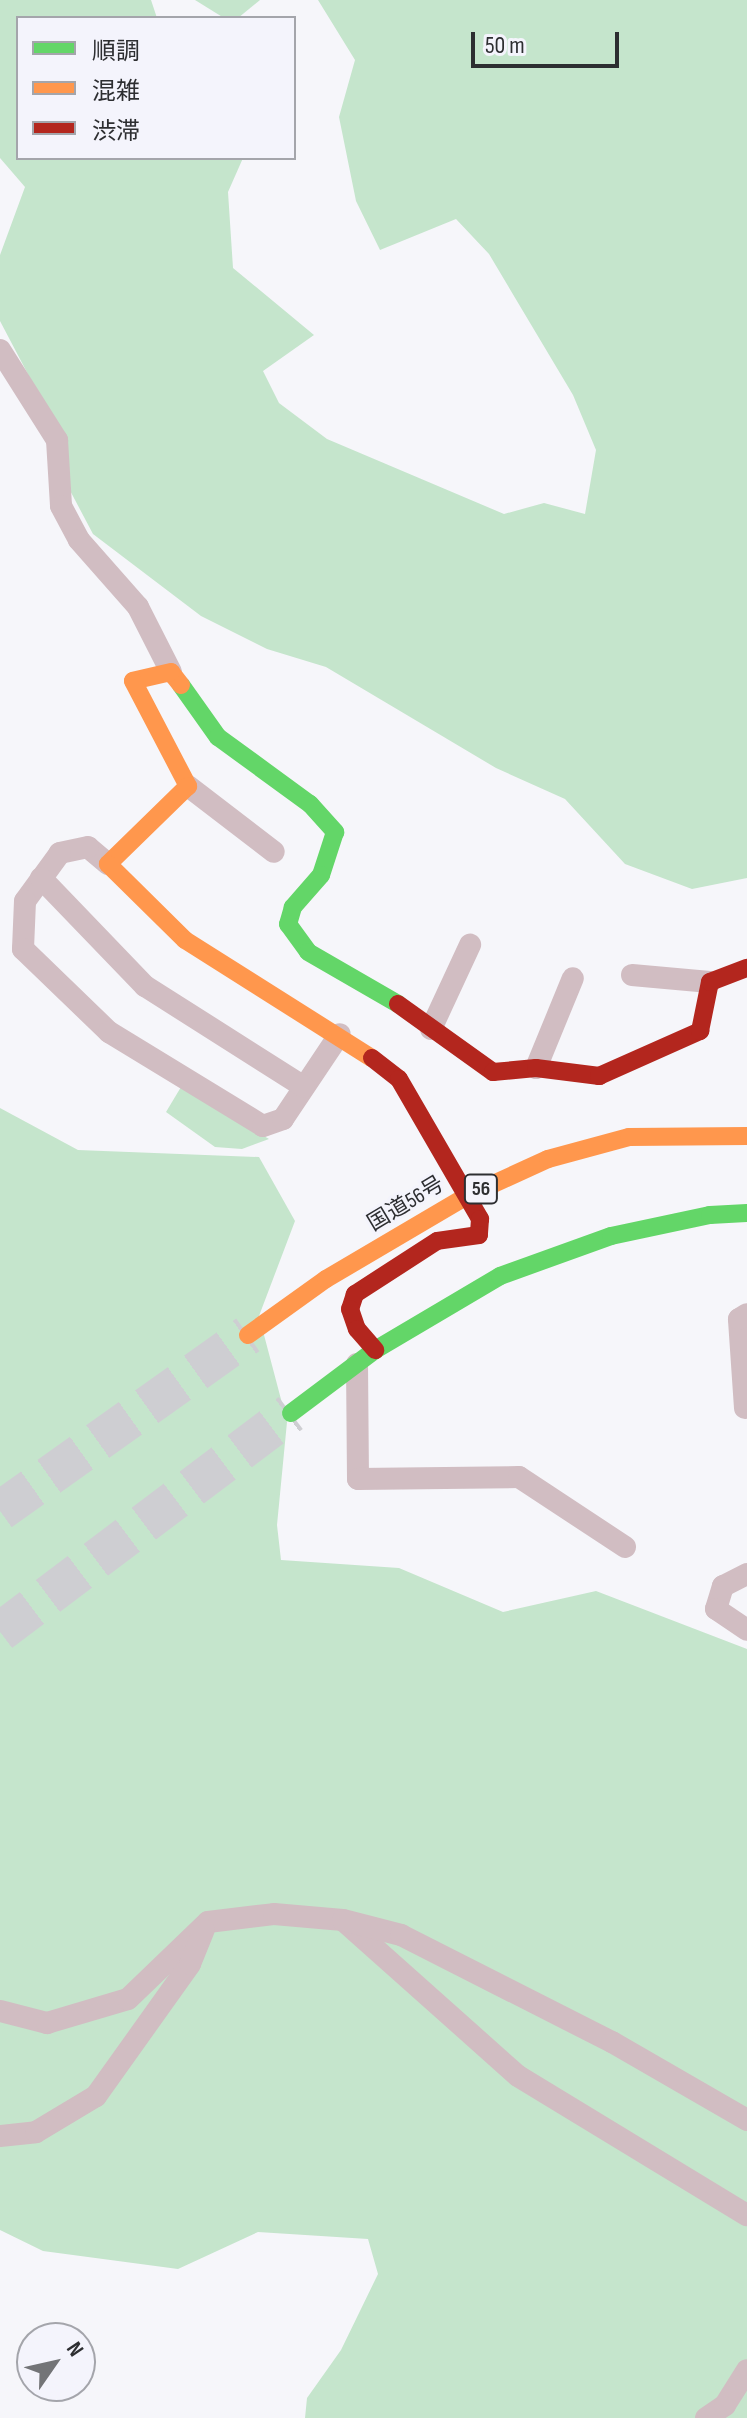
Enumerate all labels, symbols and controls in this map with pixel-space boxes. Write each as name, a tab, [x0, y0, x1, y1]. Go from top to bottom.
legend	[16, 16, 296, 160]
scale bar	[475, 16, 623, 66]
text: 50 m	[485, 31, 525, 60]
text: 順調	[92, 37, 140, 66]
text: 混雑	[92, 77, 140, 106]
text: 渋滞	[92, 117, 140, 146]
street label: 国道56号	[363, 1171, 449, 1237]
road number: 56	[463, 1173, 499, 1205]
north arrow	[16, 2322, 96, 2402]
text: N	[60, 2337, 89, 2362]

